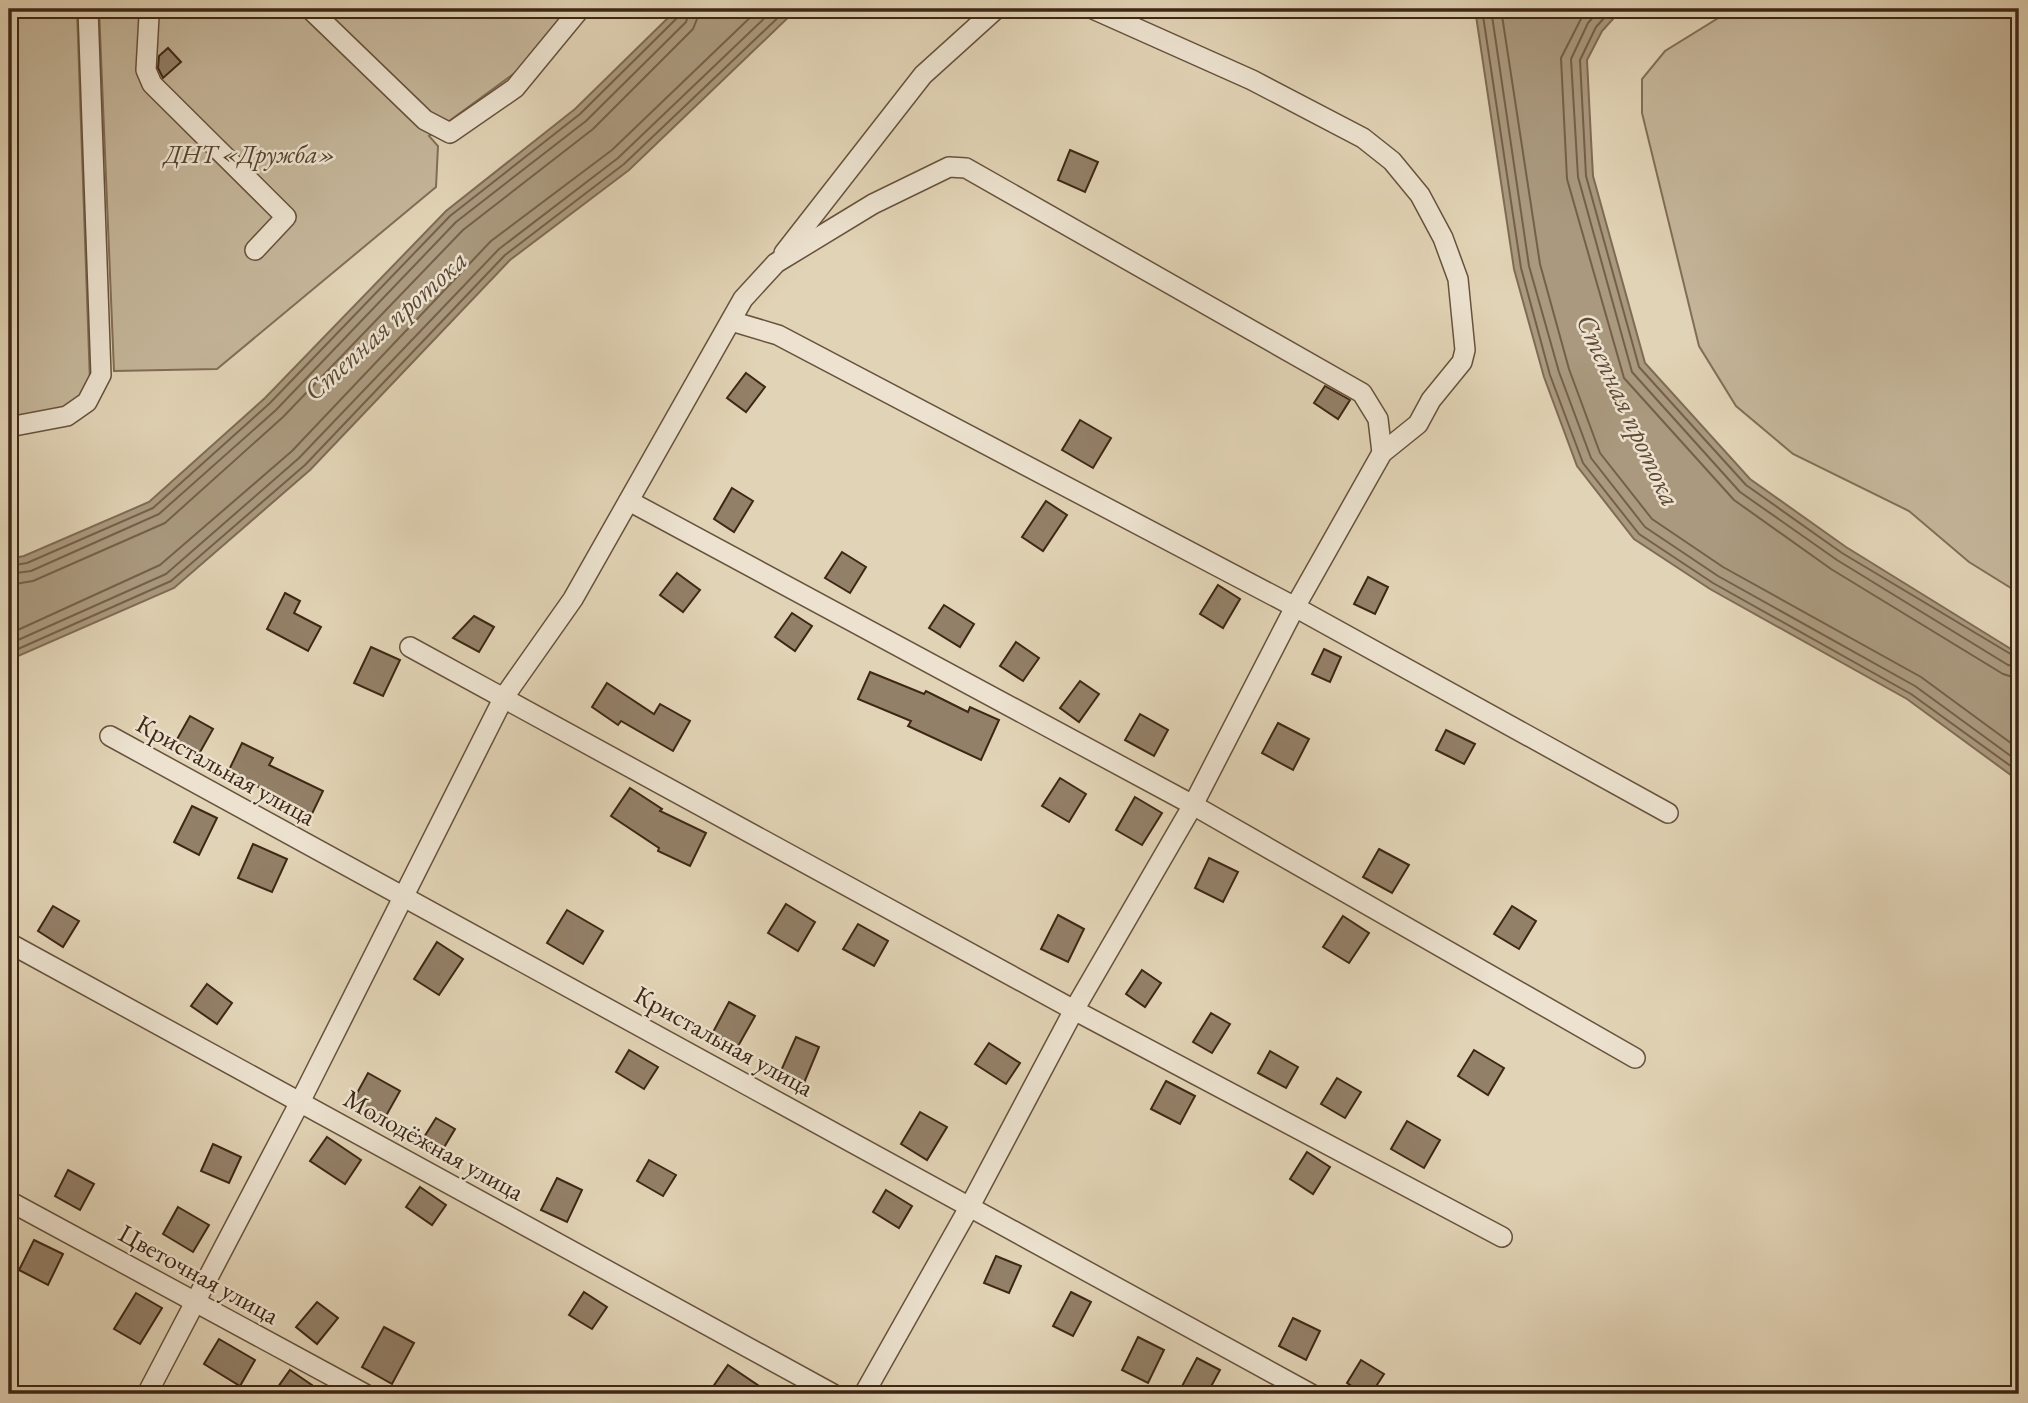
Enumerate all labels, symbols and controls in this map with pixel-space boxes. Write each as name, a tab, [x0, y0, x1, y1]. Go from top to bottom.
park label: ДНТ «Дружба»	[162, 137, 336, 171]
water label: Степная протока	[295, 242, 475, 408]
water label: Степная протока	[1569, 308, 1689, 512]
street label: Кристальная улица	[130, 707, 322, 834]
street label: Кристальная улица	[628, 978, 820, 1105]
street label: Молодёжная улица	[338, 1081, 531, 1209]
street label: Цветочная улица	[113, 1216, 286, 1332]

